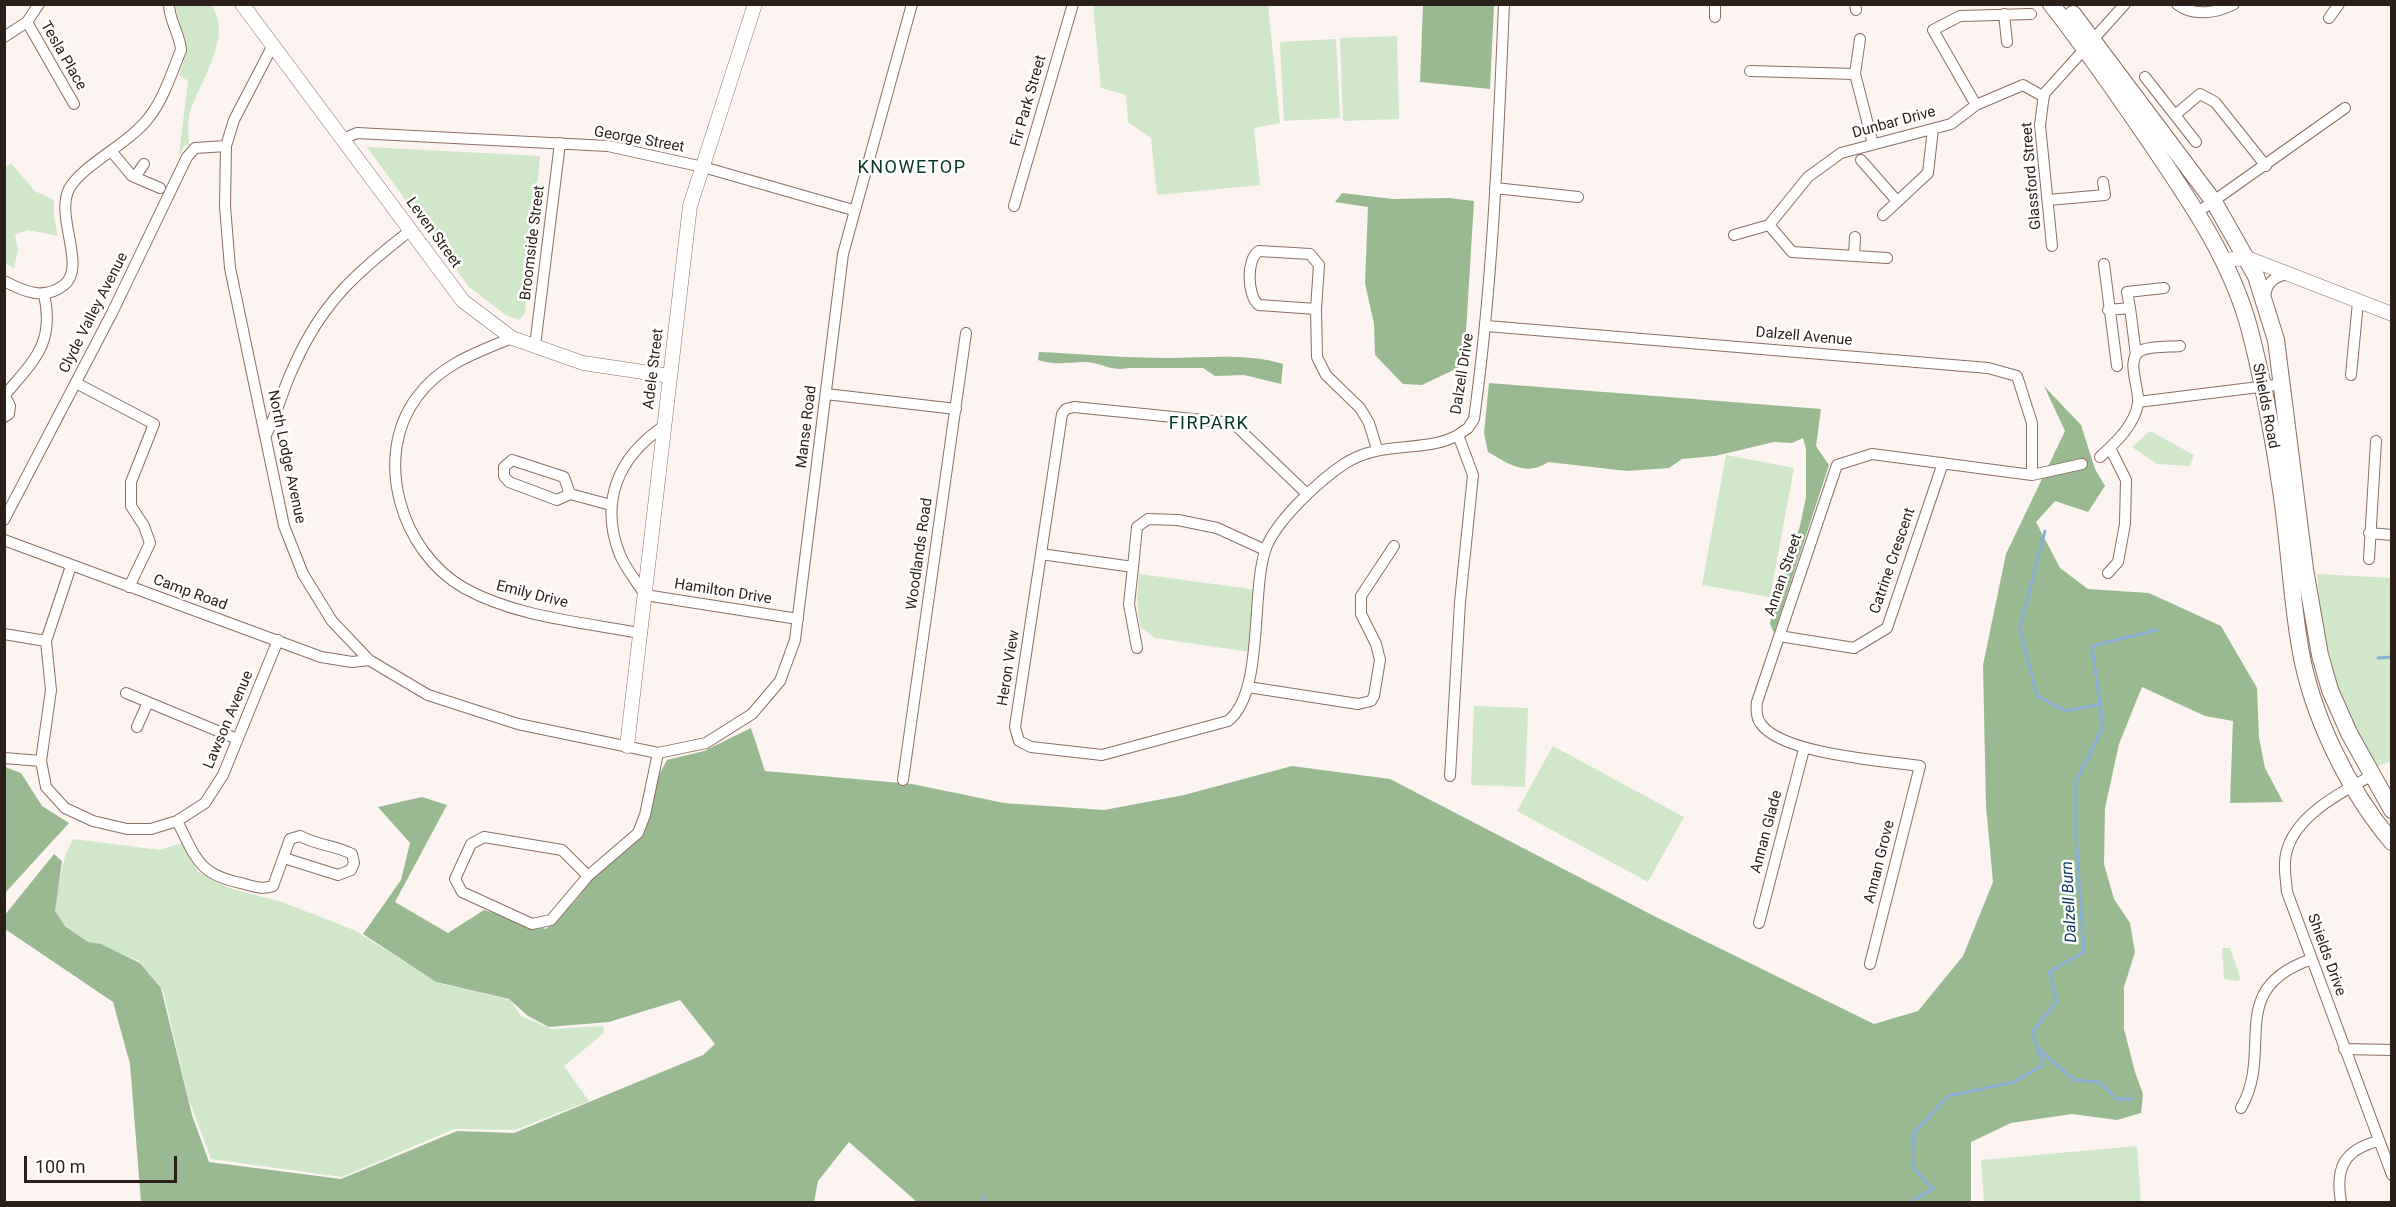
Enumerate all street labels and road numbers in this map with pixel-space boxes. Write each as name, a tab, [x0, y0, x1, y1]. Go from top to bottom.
street label: Tesla Place	[36, 18, 90, 94]
street label: Fir Park Street	[1007, 53, 1051, 149]
street label: Dunbar Drive	[1850, 103, 1938, 143]
street label: Glassford Street	[2018, 121, 2046, 231]
street label: George Street	[592, 123, 686, 157]
street label: Broomside Street	[517, 185, 549, 301]
street label: Leven Street	[401, 194, 465, 272]
street label: Clyde Valley Avenue	[56, 250, 132, 376]
street label: Dalzell Avenue	[1755, 324, 1853, 350]
street label: Adele Street	[640, 328, 668, 410]
street label: Dalzell Drive	[1448, 332, 1478, 416]
street label: Shields Road	[2248, 362, 2282, 450]
street label: Manse Road	[793, 385, 821, 469]
street label: North Lodge Avenue	[263, 389, 309, 525]
street label: Woodlands Road	[903, 497, 937, 611]
street label: Catrine Crescent	[1866, 506, 1920, 616]
street label: Annan Street	[1761, 531, 1807, 619]
street label: Camp Road	[150, 571, 230, 615]
street label: Hamilton Drive	[673, 575, 773, 609]
street label: Emily Drive	[494, 577, 570, 613]
street label: Heron View	[994, 629, 1024, 707]
street label: Lawson Avenue	[200, 668, 258, 772]
street label: Annan Glade	[1747, 789, 1787, 875]
street label: Annan Grove	[1861, 818, 1899, 906]
street label: Shields Drive	[2303, 911, 2349, 999]

